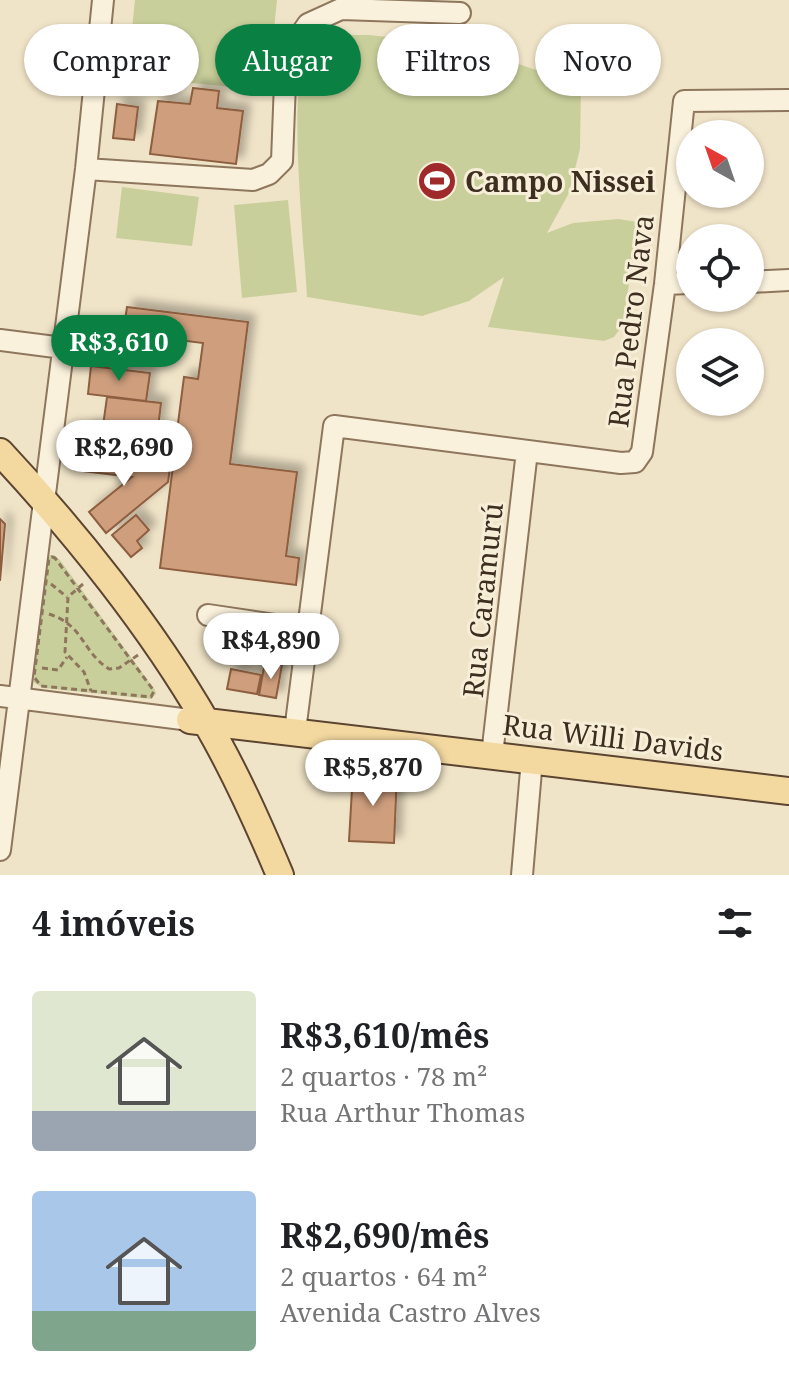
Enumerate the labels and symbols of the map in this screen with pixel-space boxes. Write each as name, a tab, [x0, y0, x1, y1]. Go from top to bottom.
north arrow	[676, 120, 764, 208]
sports icon: Campo Nissei	[416, 160, 458, 202]
place label: Campo Nissei	[465, 162, 656, 200]
street label: Rua Pedro Nava	[598, 212, 662, 430]
pin: R$3,610	[45, 315, 193, 383]
pin: R$2,690	[50, 420, 198, 488]
street label: Rua Caramurú	[453, 500, 511, 699]
pin: R$4,890	[197, 613, 345, 681]
street label: Rua Willi Davids	[500, 705, 726, 769]
pin: R$5,870	[299, 740, 447, 808]

